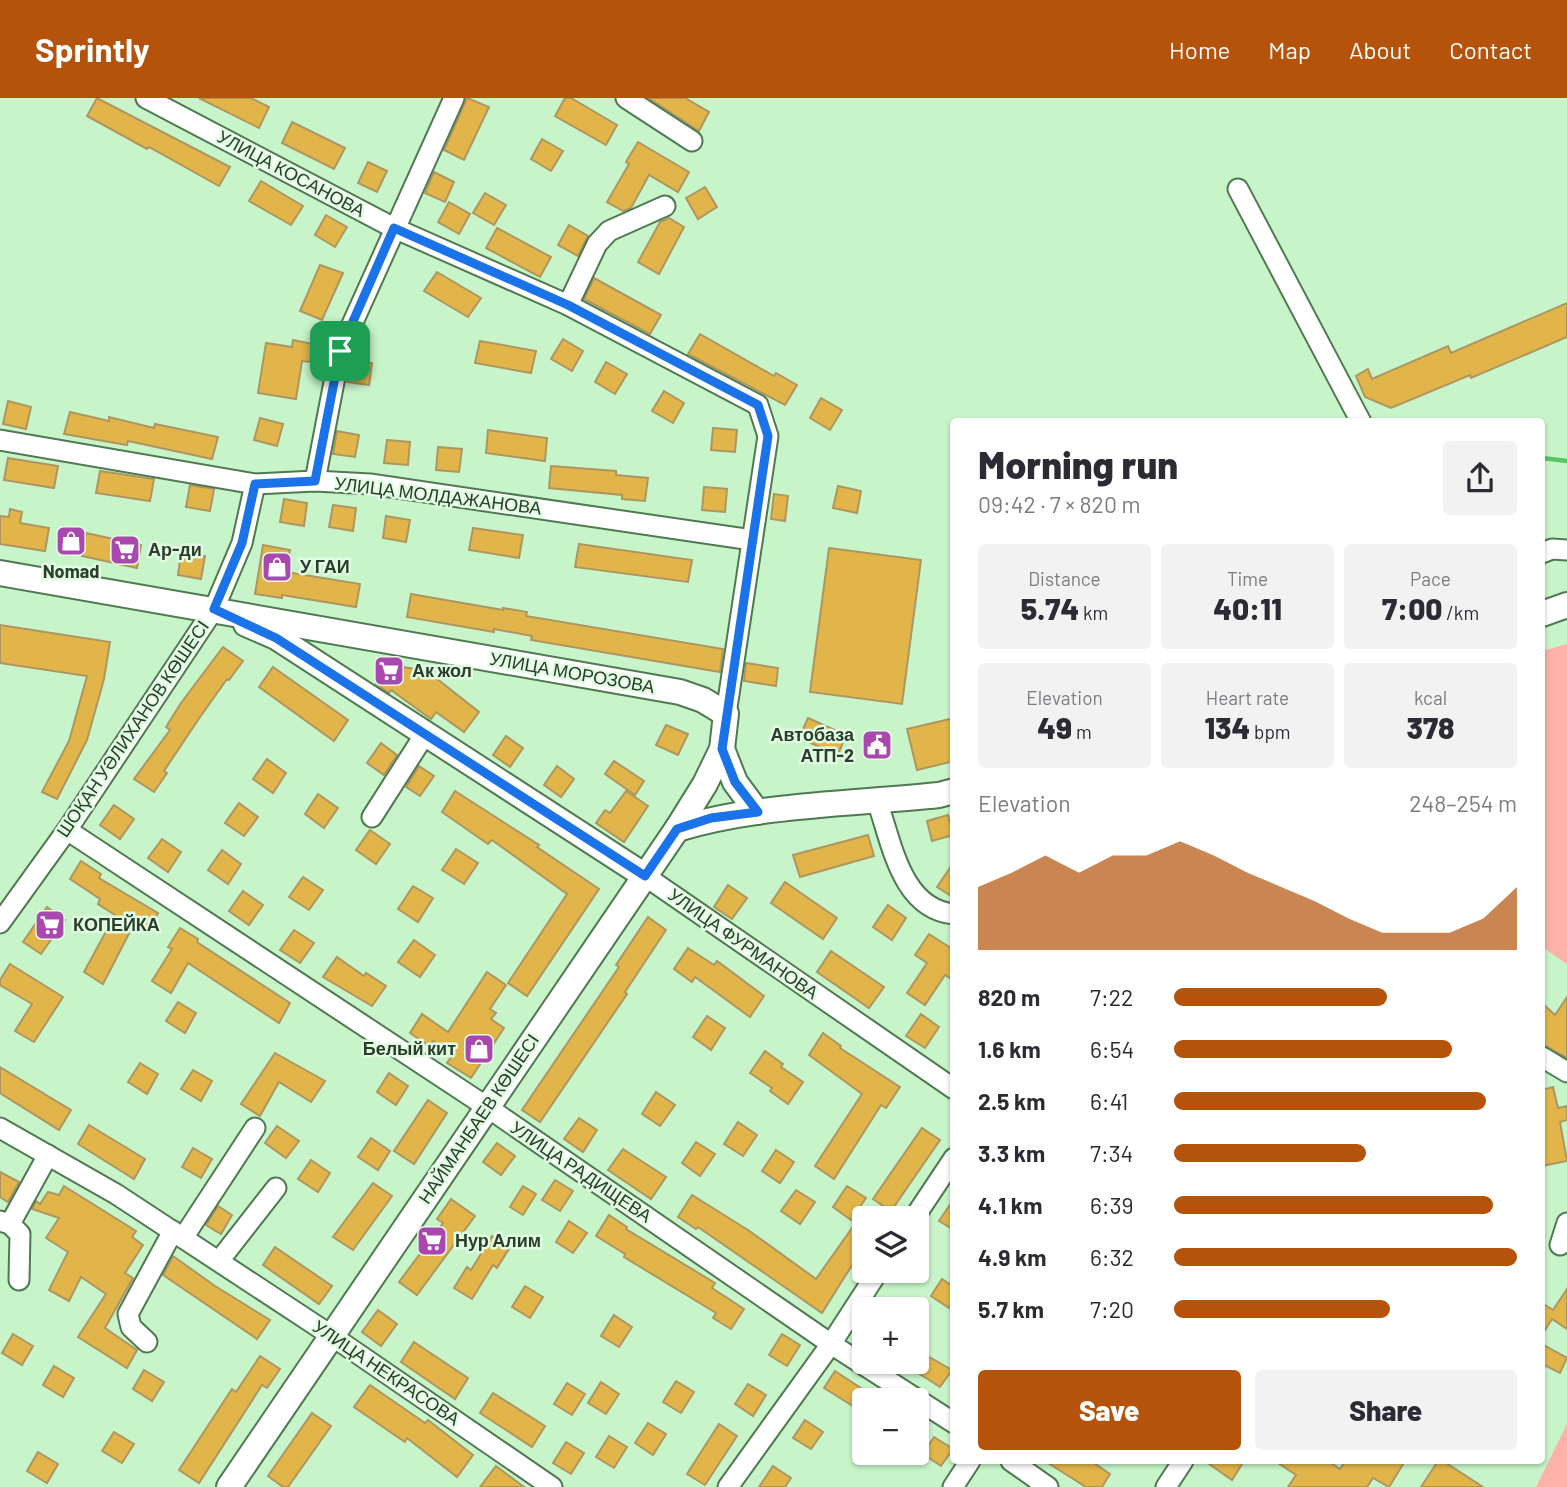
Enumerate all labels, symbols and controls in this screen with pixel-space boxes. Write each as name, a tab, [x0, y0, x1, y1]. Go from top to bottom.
text: Sprintly	[35, 29, 150, 69]
text: Home	[1169, 35, 1230, 64]
text: Map	[1268, 35, 1311, 64]
text: About	[1349, 35, 1411, 64]
text: Contact	[1449, 35, 1532, 64]
street label: УЛИЦА КОСАНОВА	[214, 125, 369, 221]
pin	[310, 321, 370, 381]
icon: arrive	[321, 332, 359, 370]
text: Morning run	[978, 441, 1178, 487]
button: share	[1443, 441, 1517, 515]
street label: УЛИЦА МОЛДАЖАНОВА	[333, 471, 543, 519]
text: 09:42 · 7 × 820 m	[978, 490, 1141, 518]
shop icon: Nomad	[54, 524, 88, 558]
supermarket icon: Ар-ди	[108, 533, 142, 567]
place label: Ар-ди	[148, 538, 202, 560]
shop icon: У ГАИ	[260, 550, 294, 584]
place label: У ГАИ	[300, 555, 350, 577]
place label: Nomad	[43, 560, 99, 582]
text: Distance	[1028, 567, 1101, 590]
text: Time	[1227, 567, 1268, 590]
text: Pace	[1410, 567, 1451, 590]
text: 5.74	[1021, 590, 1079, 626]
text: 40:11	[1213, 590, 1282, 626]
text: 7:00	[1382, 590, 1442, 626]
text: km	[1079, 601, 1108, 624]
text: /km	[1442, 601, 1479, 624]
street label: ШОҚАН УӘЛИХАНОВ КӨШЕСІ	[51, 616, 213, 841]
street label: УЛИЦА МОРОЗОВА	[488, 647, 656, 697]
supermarket icon: Ак жол	[372, 654, 406, 688]
place label: Ак жол	[412, 659, 472, 681]
text: Elevation	[1026, 686, 1103, 709]
text: Heart rate	[1206, 686, 1289, 709]
text: kcal	[1414, 686, 1447, 709]
text: 49	[1037, 709, 1072, 745]
text: 134	[1204, 709, 1250, 745]
text: 378	[1406, 709, 1455, 745]
text: m	[1072, 720, 1092, 743]
text: bpm	[1250, 720, 1291, 743]
place label: Автобаза АТП-2	[771, 723, 855, 766]
public building icon: Автобаза АТП-2	[860, 728, 894, 762]
text: Elevation	[978, 789, 1071, 817]
text: 248–254 m	[1409, 789, 1517, 817]
street label: УЛИЦА ФУРМАНОВА	[664, 883, 823, 1003]
supermarket icon: КОПЕЙКА	[33, 908, 67, 942]
place label: КОПЕЙКА	[73, 913, 160, 935]
text: 820 m	[978, 983, 1040, 1011]
text: 7:22	[1090, 983, 1133, 1011]
street label: НАЙМАНБАЕВ КӨШЕСІ	[413, 1029, 543, 1207]
shop icon: Белый кит	[462, 1032, 496, 1066]
text: 1.6 km	[978, 1035, 1041, 1063]
text: 6:54	[1090, 1035, 1134, 1063]
place label: Белый кит	[363, 1037, 456, 1059]
text: 2.5 km	[978, 1087, 1046, 1115]
text: 6:41	[1090, 1087, 1128, 1115]
street label: УЛИЦА РАДИЩЕВА	[507, 1116, 656, 1227]
text: 3.3 km	[978, 1139, 1045, 1167]
text: 7:34	[1090, 1139, 1133, 1167]
text: 4.1 km	[978, 1191, 1042, 1219]
text: 6:39	[1090, 1191, 1133, 1219]
map controls	[852, 1206, 929, 1465]
button: layers	[852, 1206, 929, 1283]
supermarket icon: Нур Алим	[415, 1224, 449, 1258]
place label: Нур Алим	[455, 1229, 541, 1251]
text: 4.9 km	[978, 1243, 1046, 1271]
text: 6:32	[1090, 1243, 1134, 1271]
text: 5.7 km	[978, 1295, 1044, 1323]
text: 7:20	[1090, 1295, 1134, 1323]
button: +	[852, 1297, 929, 1374]
street label: УЛИЦА НЕКРАСОВА	[309, 1315, 464, 1430]
button: Save	[978, 1370, 1241, 1450]
button: Share	[1255, 1370, 1517, 1450]
button: −	[852, 1388, 929, 1465]

